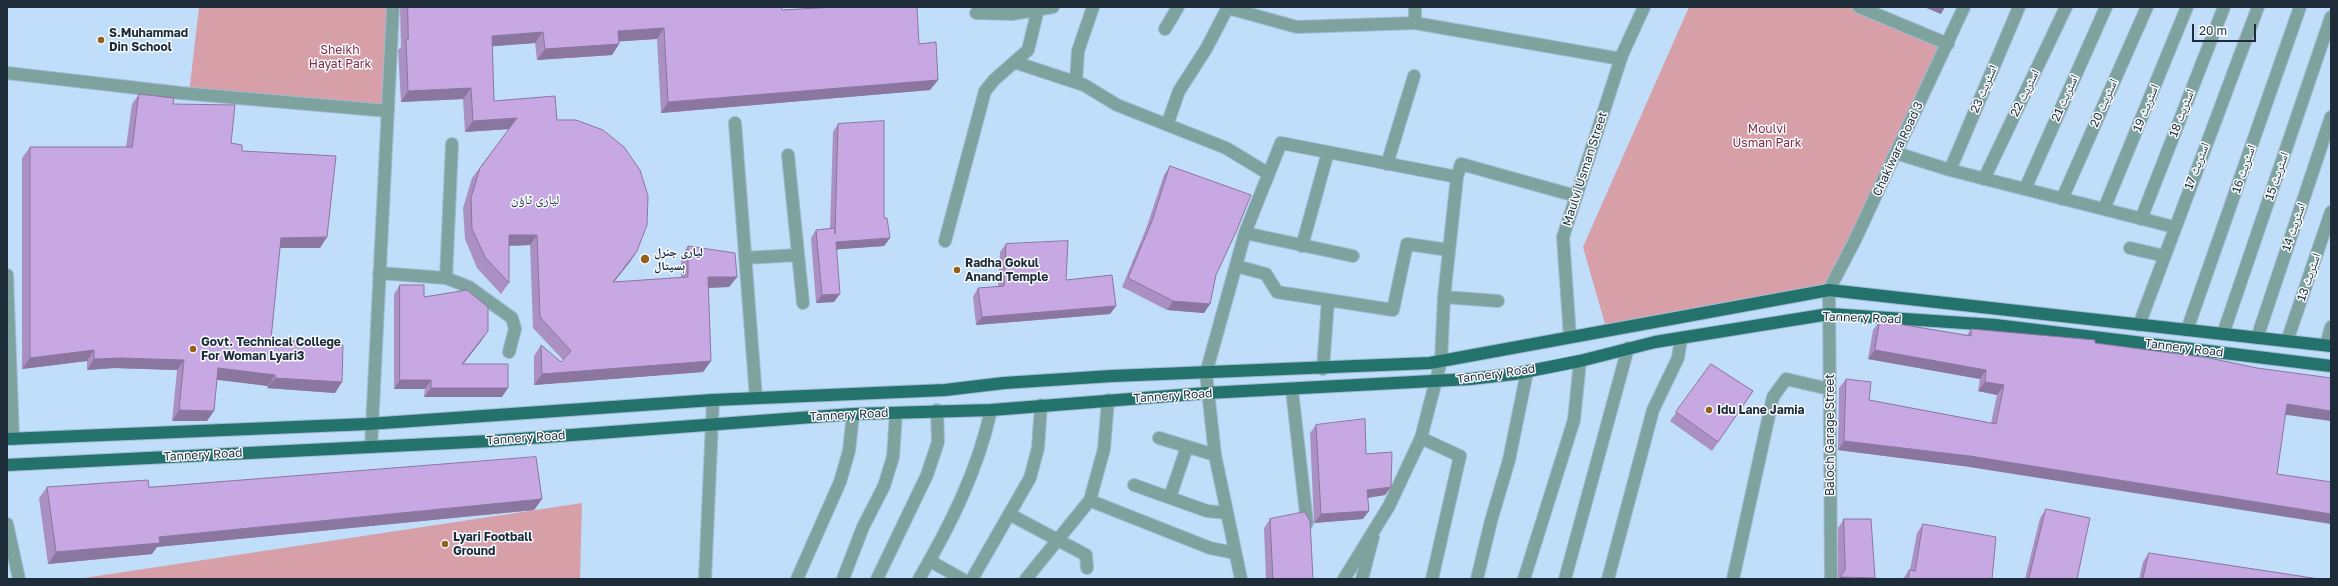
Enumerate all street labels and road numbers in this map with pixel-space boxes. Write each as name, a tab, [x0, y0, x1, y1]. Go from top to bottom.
street label: اسٹریٹ 23	[1967, 63, 2001, 115]
street label: اسٹریٹ 22	[2007, 67, 2043, 119]
street label: اسٹریٹ 21	[2048, 72, 2082, 124]
street label: اسٹریٹ 20	[2087, 77, 2121, 129]
street label: اسٹریٹ 19	[2130, 82, 2162, 134]
street label: اسٹریٹ 18	[2166, 87, 2198, 139]
street label: Chakiwara Road 3	[1870, 100, 1926, 198]
street label: Maulvi Usman Street	[1560, 110, 1610, 228]
street label: اسٹریٹ 17	[2181, 141, 2213, 191]
street label: اسٹریٹ 16	[2229, 143, 2259, 195]
street label: اسٹریٹ 15	[2262, 150, 2292, 202]
street label: اسٹریٹ 14	[2279, 201, 2309, 253]
street label: اسٹریٹ 13	[2294, 251, 2324, 303]
street label: Tannery Road	[1822, 309, 1902, 327]
street label: Tannery Road	[2144, 336, 2224, 360]
street label: Tannery Road	[1456, 361, 1536, 387]
street label: Baloch Garage Street	[1823, 374, 1837, 496]
street label: Tannery Road	[1133, 386, 1213, 406]
street label: Tannery Road	[809, 406, 889, 424]
street label: Tannery Road	[486, 428, 566, 448]
street label: Tannery Road	[163, 446, 243, 464]

